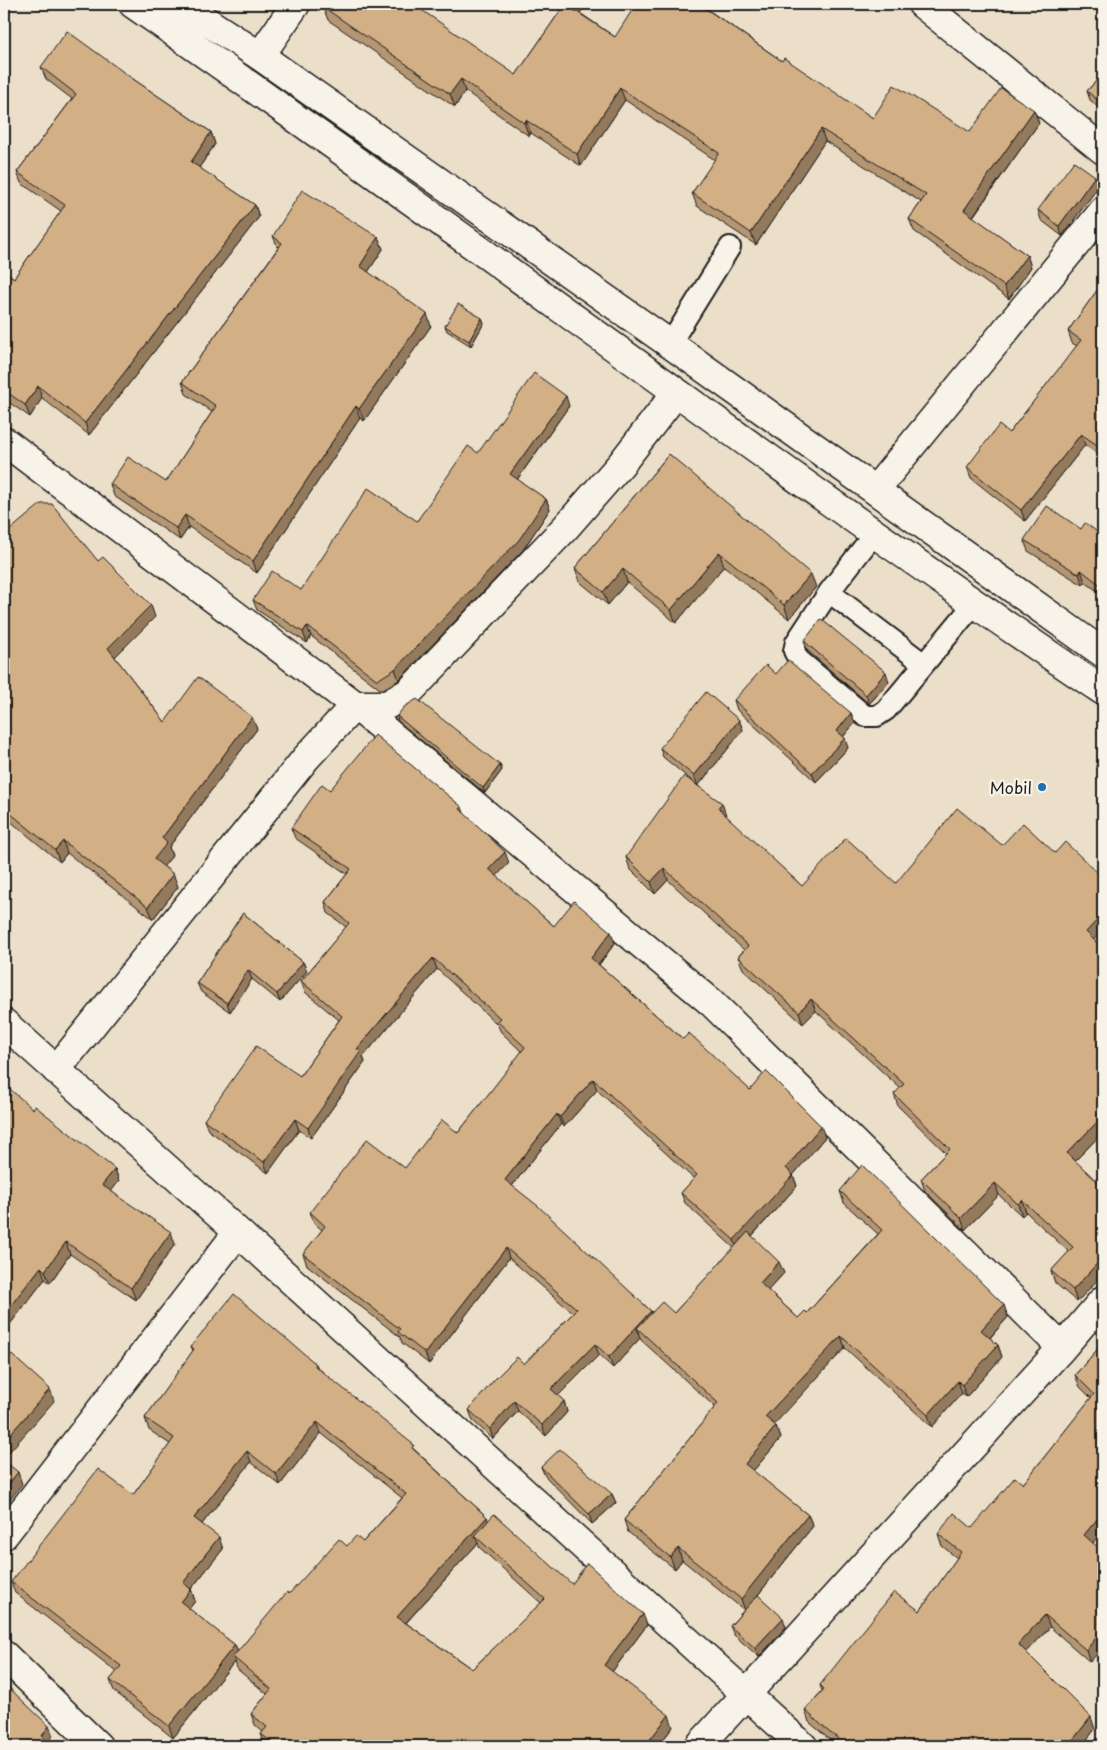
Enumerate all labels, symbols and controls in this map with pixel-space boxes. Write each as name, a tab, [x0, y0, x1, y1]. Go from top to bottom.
place label: Mobil	[990, 775, 1032, 799]
marker: Mobil	[1036, 781, 1048, 793]

